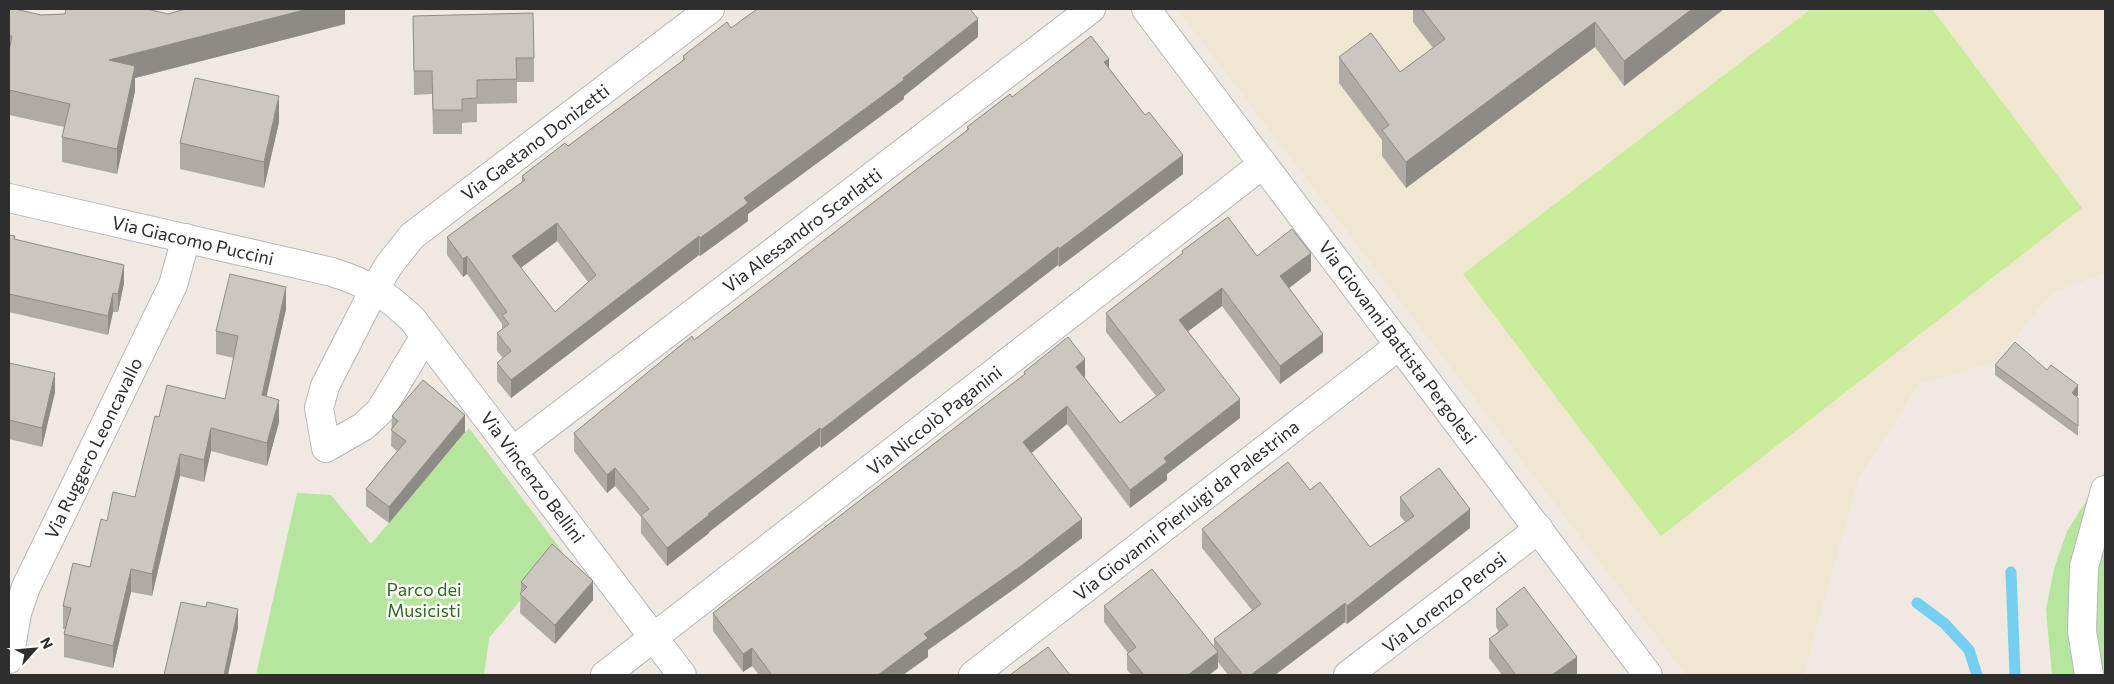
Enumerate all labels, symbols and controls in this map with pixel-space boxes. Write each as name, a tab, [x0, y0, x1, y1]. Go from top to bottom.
street label: Via Gaetano Donizetti	[457, 79, 613, 205]
street label: Via Alessandro Scarlatti	[718, 163, 886, 297]
street label: Via Giacomo Puccini	[110, 211, 276, 269]
street label: Via Giovanni Battista Pergolesi	[1314, 236, 1482, 448]
street label: Via Ruggero Leoncavallo	[39, 354, 147, 542]
street label: Via Niccolò Paganini	[862, 361, 1006, 479]
street label: Via Vincenzo Bellini	[476, 407, 590, 547]
street label: Via Giovanni Pierluigi da Palestrina	[1069, 415, 1303, 605]
street label: Via Lorenzo Perosi	[1378, 547, 1510, 657]
park label: Parco dei Musicisti	[386, 578, 462, 621]
north arrow	[10, 624, 60, 674]
text: N	[37, 634, 57, 651]

